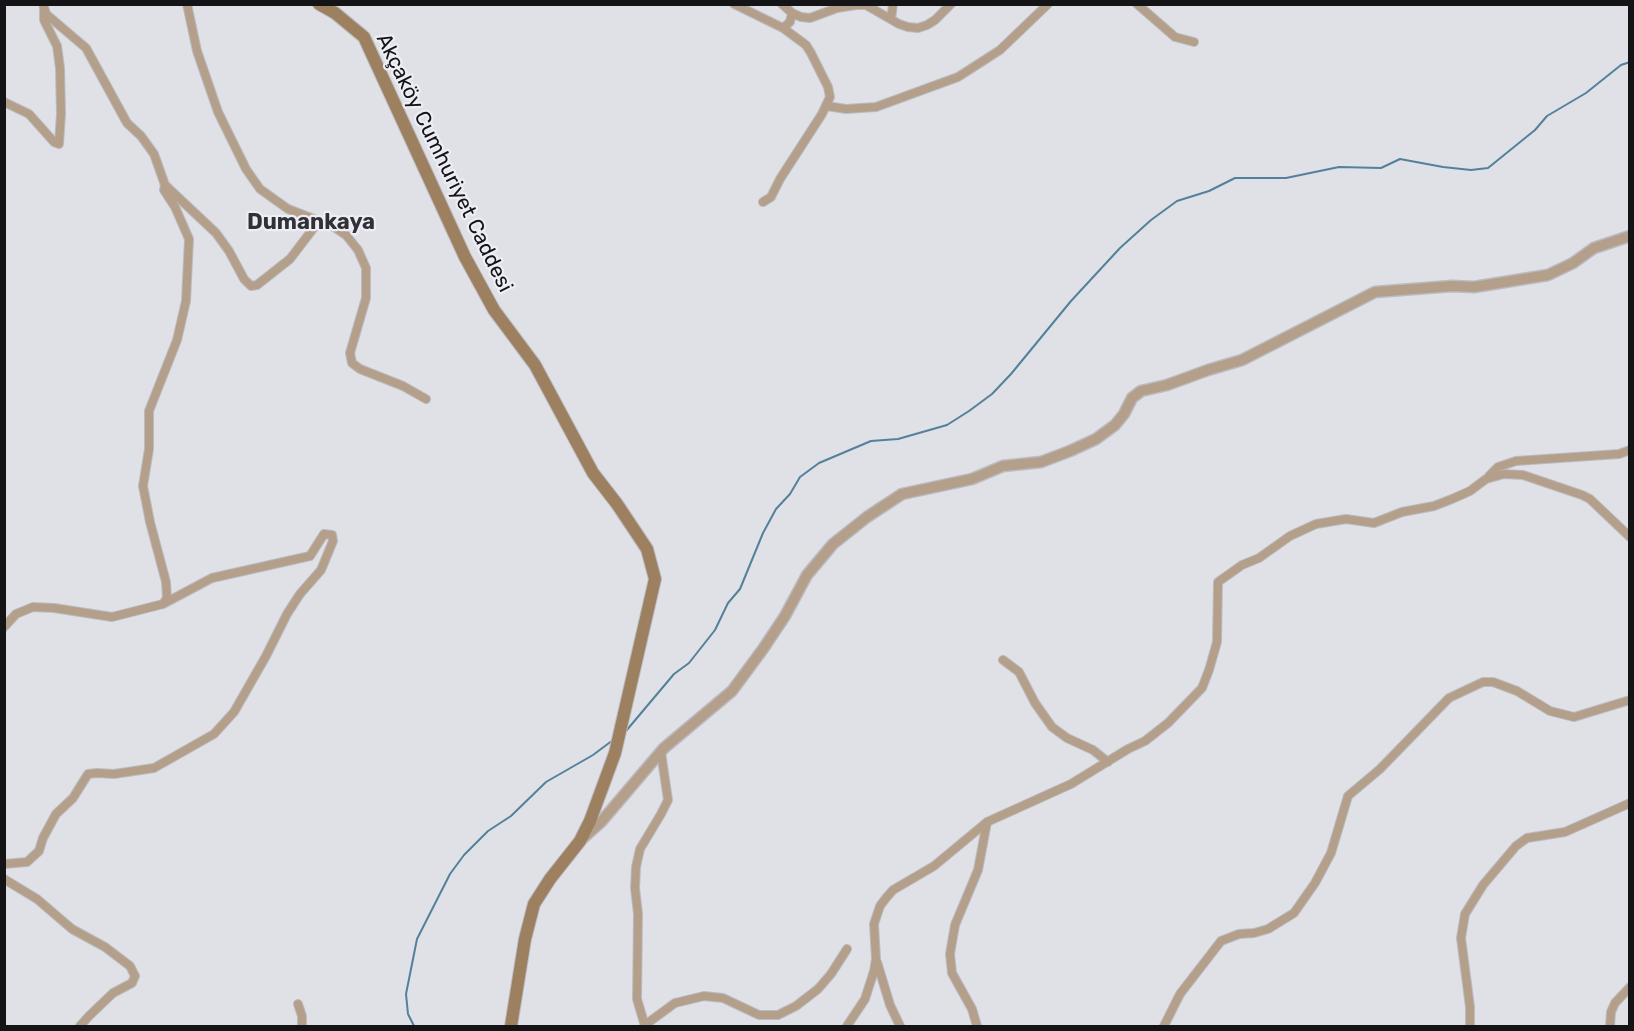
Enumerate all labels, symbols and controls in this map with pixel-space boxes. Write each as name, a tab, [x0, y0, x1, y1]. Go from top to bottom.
street label: Akçaköy Cumhuriyet Caddesi	[370, 30, 518, 296]
district label: Dumankaya	[247, 210, 375, 236]

